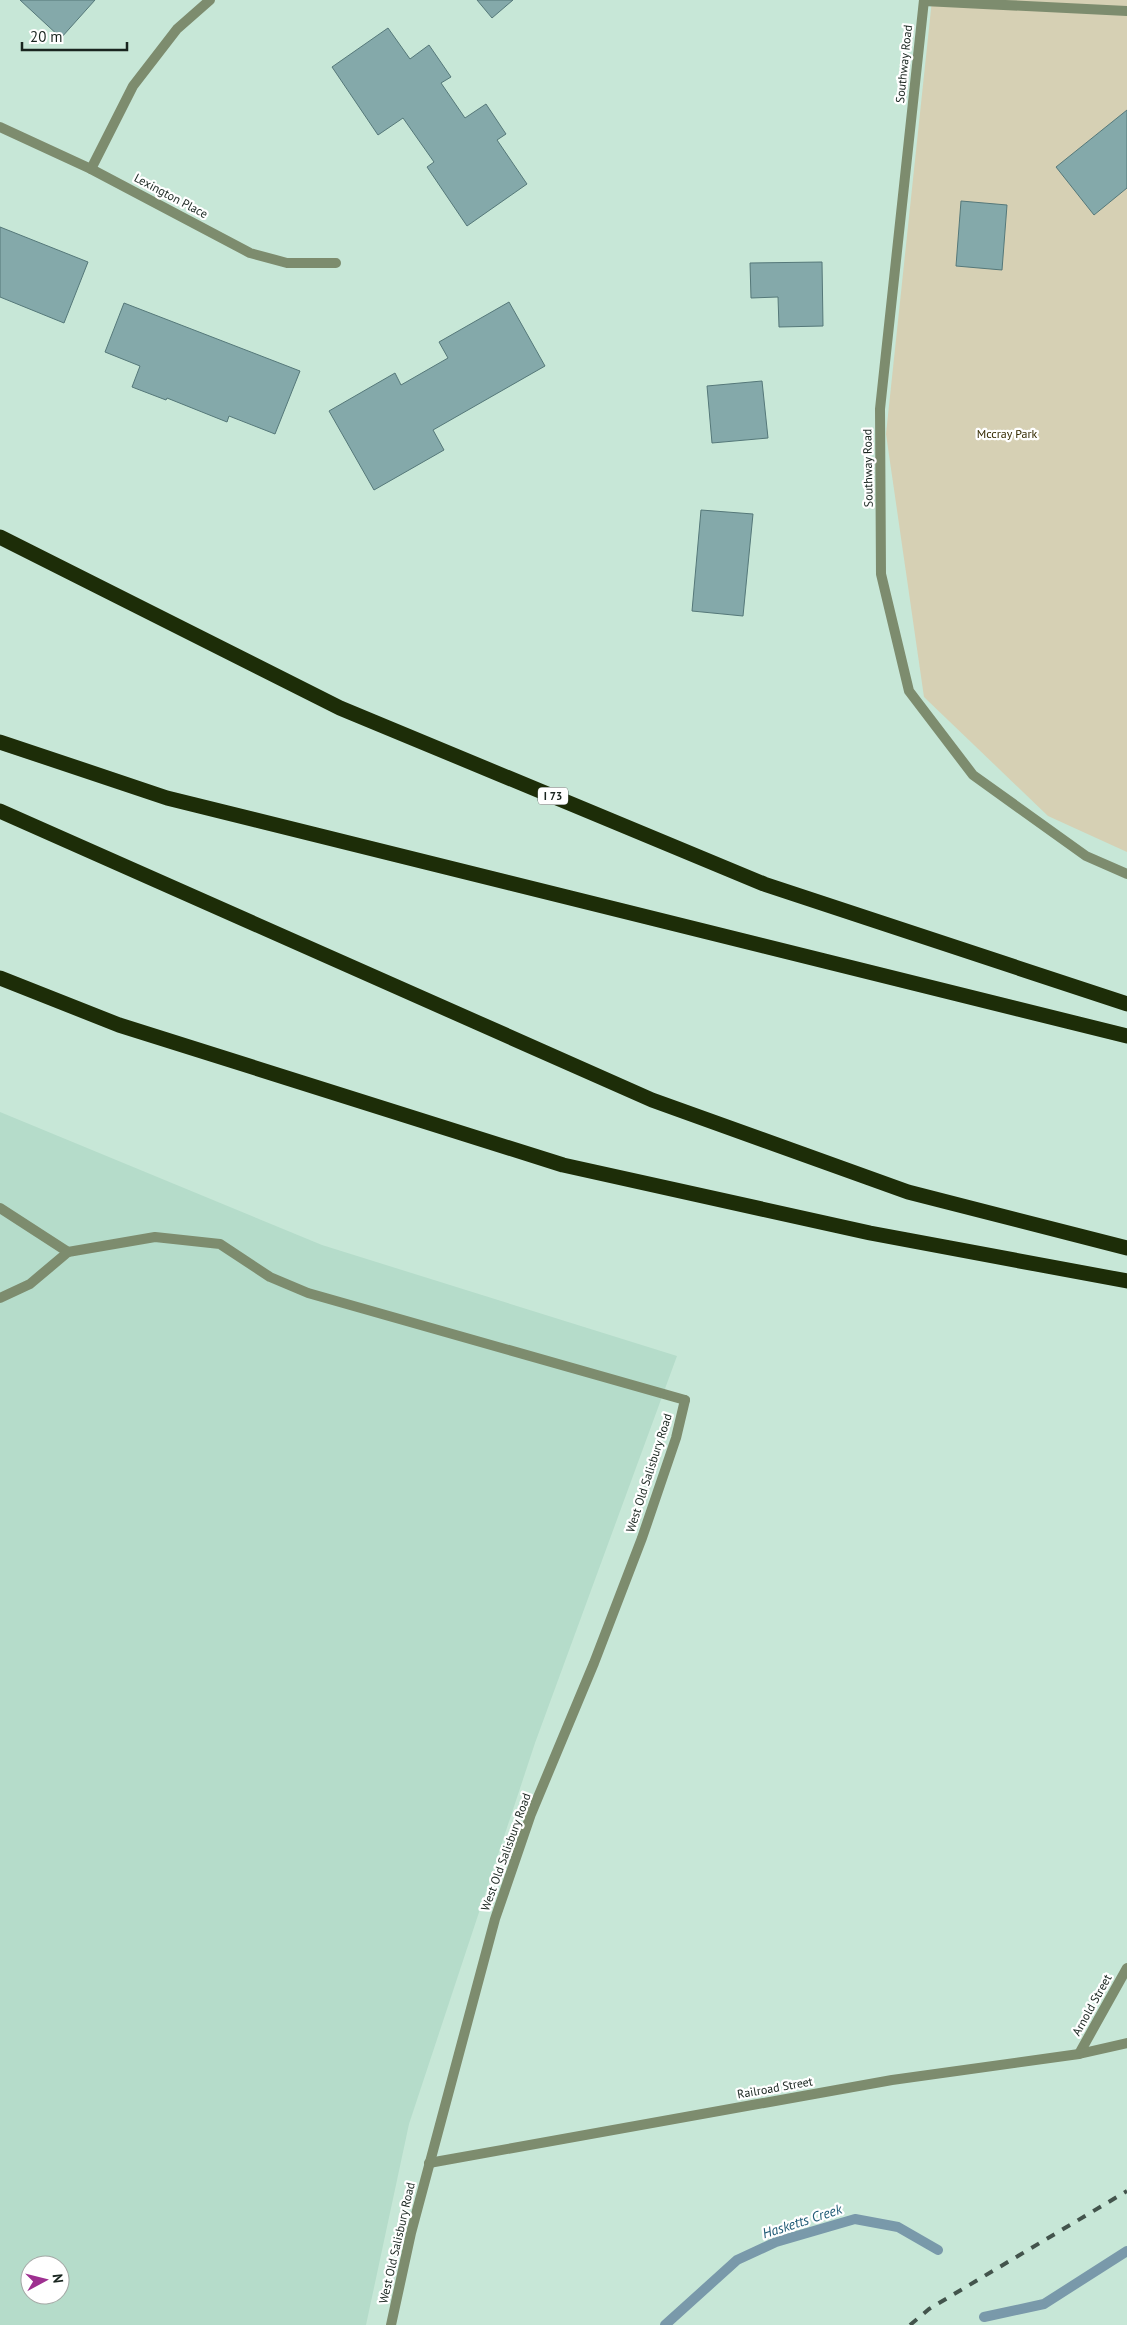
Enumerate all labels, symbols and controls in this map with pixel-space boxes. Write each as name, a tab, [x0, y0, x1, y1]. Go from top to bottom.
scale bar	[22, 20, 128, 52]
street label: Southway Road	[892, 24, 915, 104]
text: 20 m	[30, 27, 63, 46]
street label: Lexington Place	[132, 170, 211, 221]
park label: Mccray Park	[977, 426, 1037, 441]
street label: Southway Road	[859, 429, 876, 507]
road number: I 73	[538, 788, 568, 804]
street label: West Old Salisbury Road	[622, 1412, 675, 1534]
street label: West Old Salisbury Road	[477, 1791, 534, 1913]
street label: Arnold Street	[1069, 1971, 1115, 2038]
street label: Railroad Street	[736, 2073, 814, 2102]
street label: West Old Salisbury Road	[375, 2181, 418, 2305]
water label: Hasketts Creek	[760, 2199, 845, 2242]
north arrow	[20, 2255, 70, 2305]
text: N	[48, 2273, 67, 2284]

